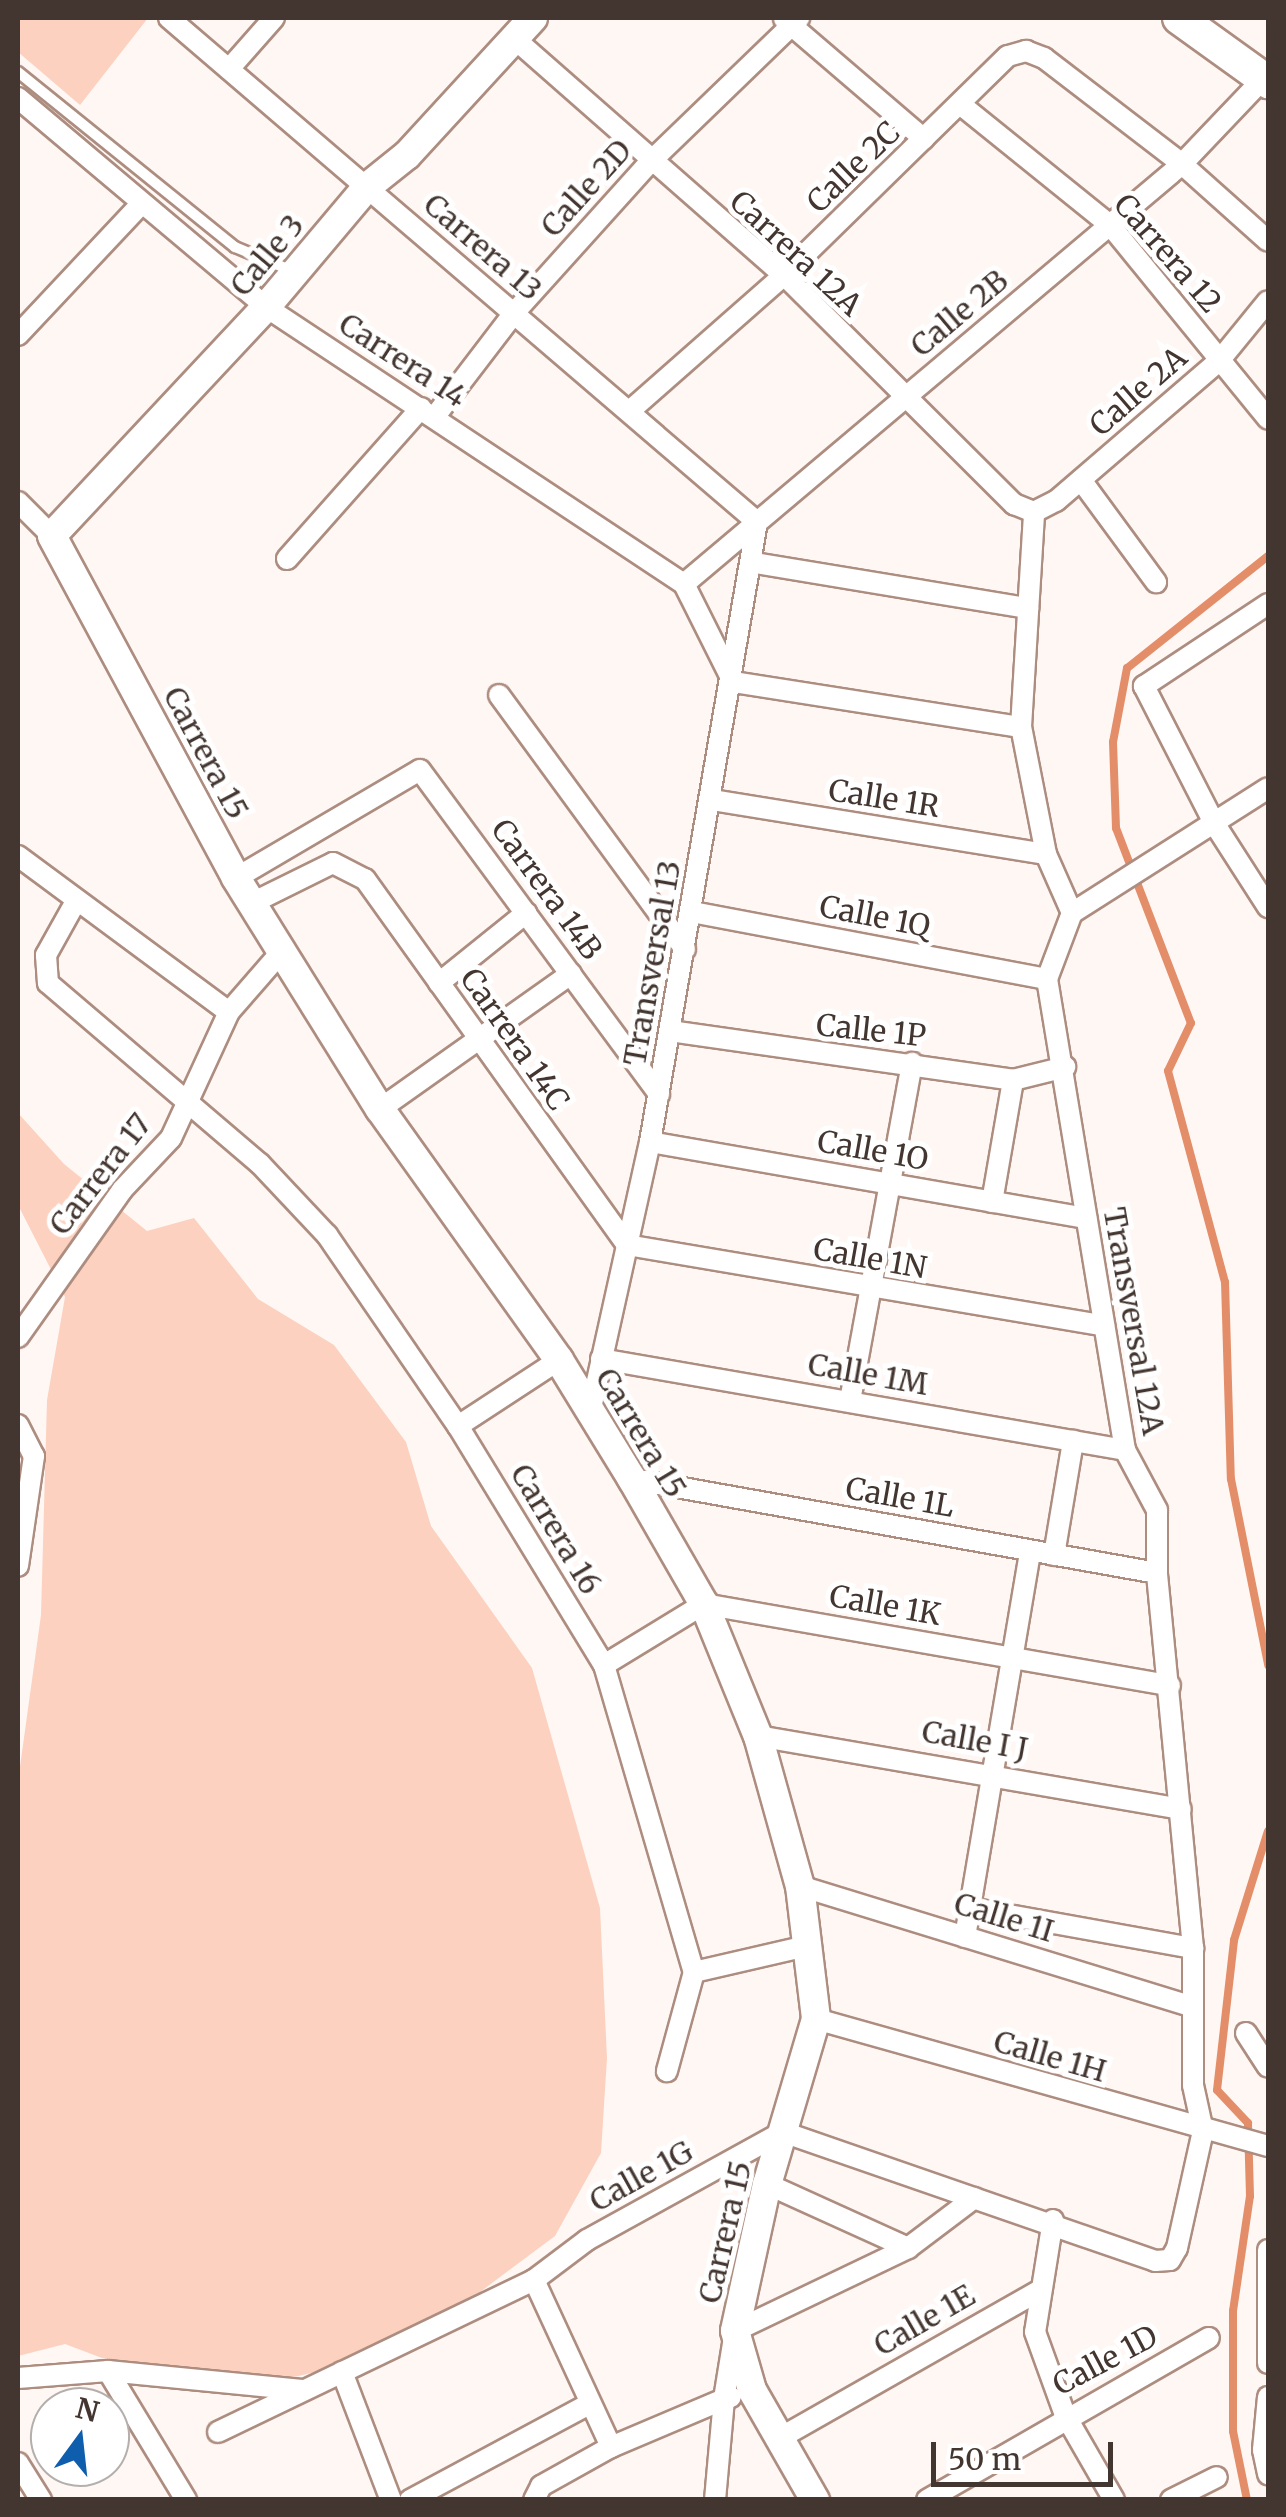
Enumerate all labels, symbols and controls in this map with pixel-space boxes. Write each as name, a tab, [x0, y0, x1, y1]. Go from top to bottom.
street label: Calle 2C	[799, 114, 907, 220]
street label: Calle 2D	[533, 132, 639, 244]
street label: Carrera 12A	[723, 183, 869, 323]
street label: Carrera 13	[417, 186, 549, 308]
street label: Carrera 12	[1107, 186, 1229, 320]
street label: Calle 3	[223, 207, 311, 303]
street label: Calle 2B	[903, 262, 1015, 364]
street label: Carrera 14	[333, 306, 473, 414]
street label: Calle 2A	[1082, 339, 1194, 443]
street label: Carrera 15	[156, 681, 256, 825]
street label: Calle 1R	[826, 771, 942, 825]
street label: Carrera 14B	[484, 812, 610, 966]
street label: Transversal 13	[616, 858, 688, 1068]
street label: Calle 1Q	[817, 888, 933, 944]
street label: Carrera 14C	[453, 961, 577, 1117]
street label: Calle 1P	[814, 1006, 928, 1054]
street label: Carrera 17	[42, 1106, 158, 1242]
street label: Calle 1O	[815, 1123, 931, 1177]
street label: Transversal 12A	[1096, 1204, 1172, 1438]
street label: Calle 1N	[811, 1230, 929, 1286]
street label: Calle 1M	[805, 1346, 931, 1402]
street label: Carrera 15	[588, 1362, 694, 1504]
street label: Carrera 16	[503, 1458, 609, 1600]
street label: Calle 1L	[843, 1470, 957, 1524]
street label: Calle 1K	[827, 1578, 943, 1632]
street label: Calle I J	[919, 1713, 1031, 1767]
street label: Calle 1I	[950, 1885, 1058, 1949]
street label: Calle 1H	[990, 2023, 1110, 2089]
street label: Calle 1G	[583, 2133, 699, 2219]
street label: Carrera 15	[691, 2158, 759, 2306]
street label: Calle 1E	[868, 2277, 980, 2363]
street label: Calle 1D	[1047, 2318, 1163, 2402]
north arrow	[30, 2387, 130, 2487]
text: N	[72, 2390, 103, 2430]
scale bar	[936, 2422, 1118, 2484]
text: 50 m	[948, 2440, 1021, 2478]

